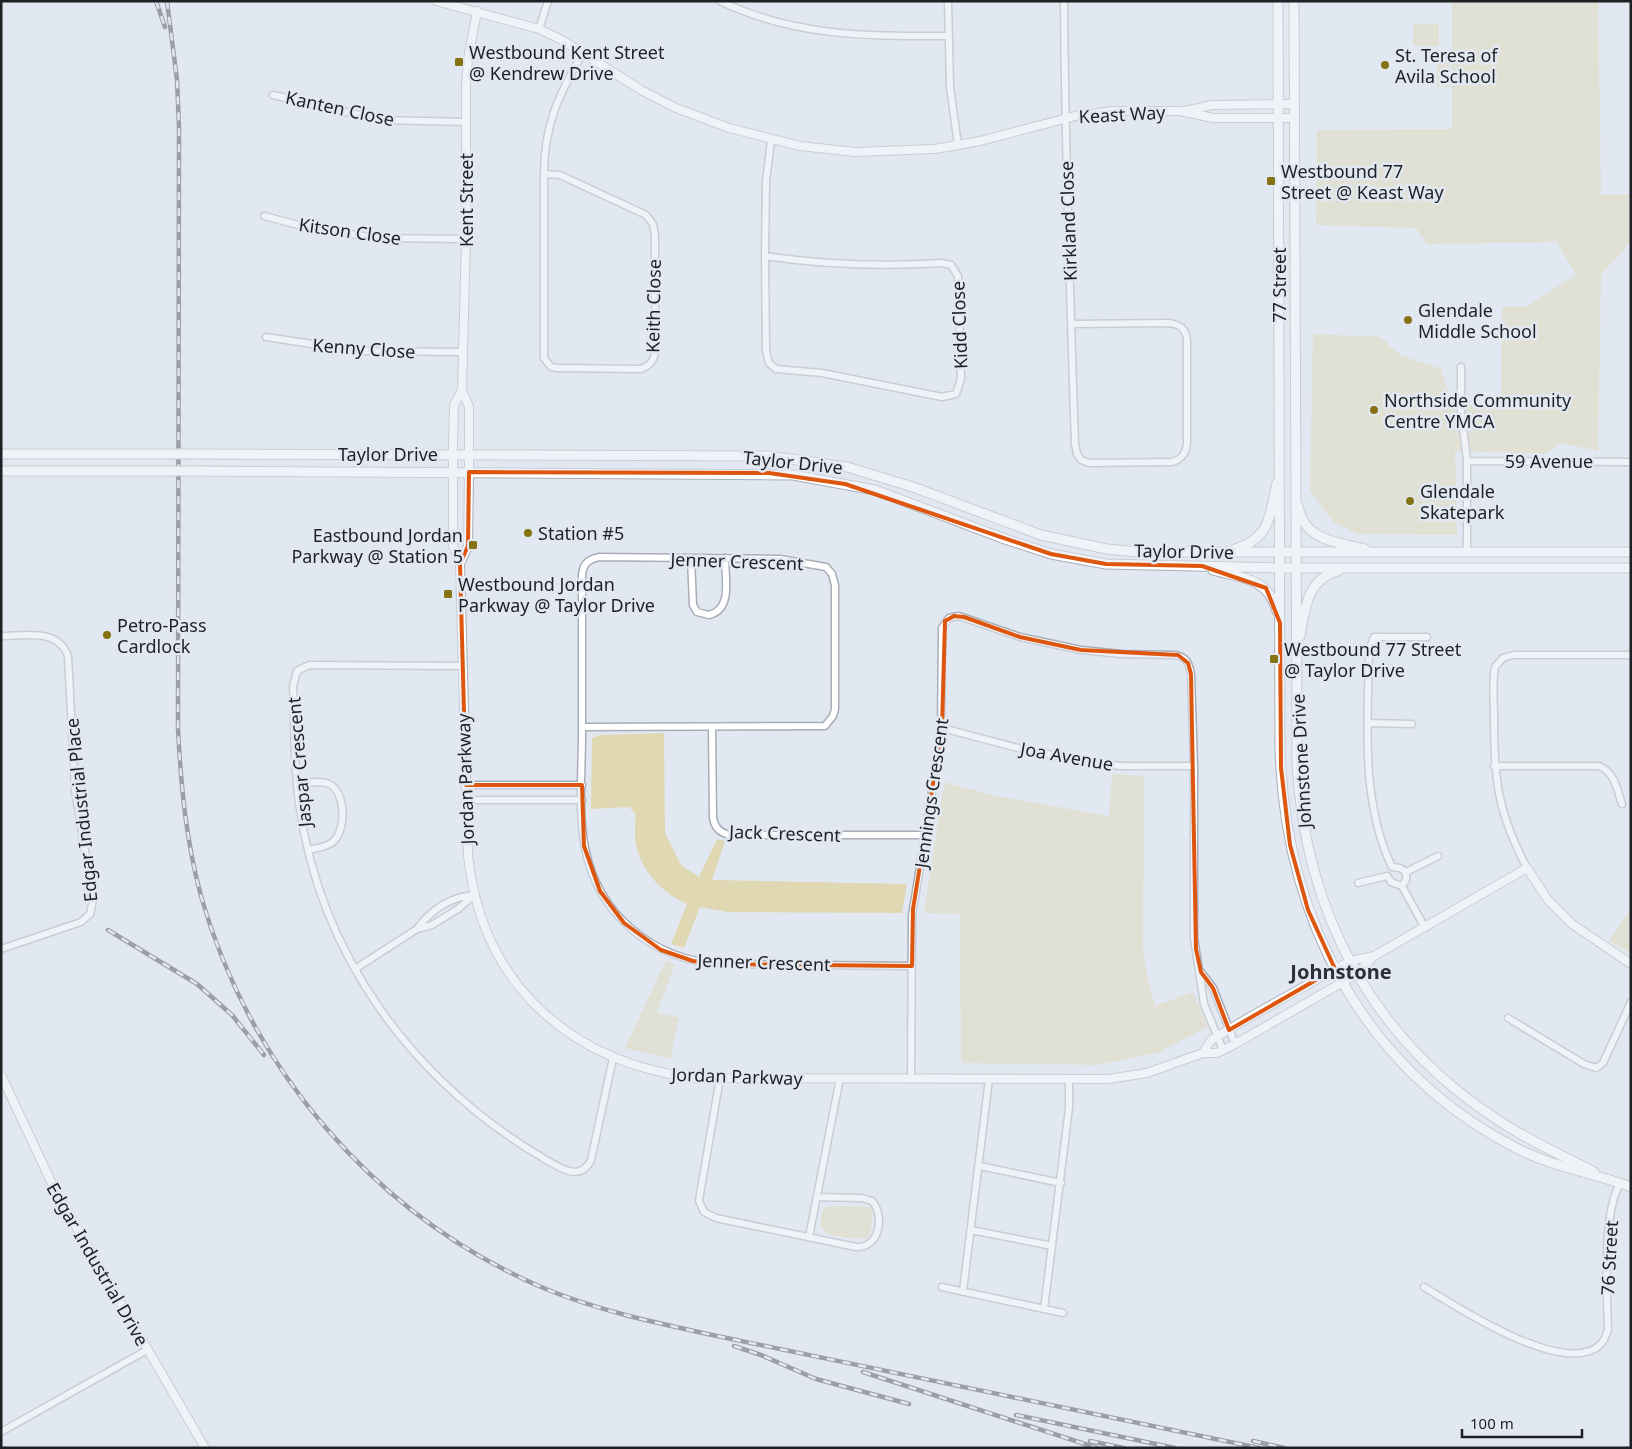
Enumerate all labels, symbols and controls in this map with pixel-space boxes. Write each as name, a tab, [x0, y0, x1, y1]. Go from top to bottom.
place label: Westbound Kent Street @ Kendrew Drive	[469, 40, 665, 85]
place label: St. Teresa of Avila School	[1395, 43, 1498, 88]
marker: Westbound Kent Street @ Kendrew Drive	[453, 56, 465, 68]
marker: St. Teresa of Avila School	[1379, 59, 1391, 71]
street label: Kanten Close	[283, 85, 397, 131]
street label: Keast Way	[1078, 100, 1167, 128]
street label: Kent Street	[454, 153, 478, 247]
place label: Westbound 77 Street @ Keast Way	[1281, 159, 1444, 204]
street label: Kirkland Close	[1054, 161, 1082, 281]
marker: Westbound 77 Street @ Keast Way	[1265, 175, 1277, 187]
street label: Kitson Close	[297, 212, 403, 250]
street label: 77 Street	[1267, 247, 1291, 323]
street label: Keith Close	[640, 259, 666, 353]
street label: Kidd Close	[945, 280, 973, 370]
place label: Glendale Middle School	[1418, 298, 1537, 343]
marker: Glendale Middle School	[1402, 314, 1414, 326]
street label: Kenny Close	[312, 332, 416, 364]
place label: Northside Community Centre YMCA	[1384, 388, 1572, 433]
marker: Northside Community Centre YMCA	[1368, 404, 1380, 416]
street label: Taylor Drive	[338, 442, 438, 466]
street label: Taylor Drive	[742, 445, 844, 479]
street label: 59 Avenue	[1505, 449, 1593, 473]
place label: Glendale Skatepark	[1420, 479, 1505, 524]
marker: Glendale Skatepark	[1404, 495, 1416, 507]
place label: Station #5	[538, 521, 624, 545]
place label: Eastbound Jordan Parkway @ Station 5	[291, 523, 463, 568]
marker: Station #5	[522, 527, 534, 539]
street label: Taylor Drive	[1134, 538, 1234, 564]
marker: Eastbound Jordan Parkway @ Station 5	[467, 539, 479, 551]
street label: Jenner Crescent	[668, 547, 804, 575]
place label: Westbound Jordan Parkway @ Taylor Drive	[458, 572, 655, 617]
marker: Westbound Jordan Parkway @ Taylor Drive	[442, 588, 454, 600]
place label: Petro-Pass Cardlock	[117, 613, 207, 658]
marker: Petro-Pass Cardlock	[101, 629, 113, 641]
place label: Westbound 77 Street @ Taylor Drive	[1284, 637, 1462, 682]
marker: Westbound 77 Street @ Taylor Drive	[1268, 653, 1280, 665]
street label: Johnstone Drive	[1285, 693, 1317, 831]
street label: Jaspar Crescent	[281, 695, 317, 830]
street label: Jordan Parkway	[451, 712, 479, 847]
street label: Jennings Crescent	[908, 716, 953, 871]
street label: Edgar Industrial Place	[59, 717, 103, 903]
street label: Joa Avenue	[1017, 736, 1115, 776]
street label: Jack Crescent	[727, 819, 842, 847]
street label: Jenner Crescent	[695, 948, 831, 976]
district label: Johnstone	[1288, 958, 1392, 985]
street label: Jordan Parkway	[669, 1062, 804, 1090]
street label: Edgar Industrial Drive	[41, 1178, 155, 1350]
street label: 76 Street	[1595, 1219, 1623, 1296]
scale bar	[1462, 1406, 1582, 1438]
text: 100 m	[1470, 1413, 1514, 1433]

